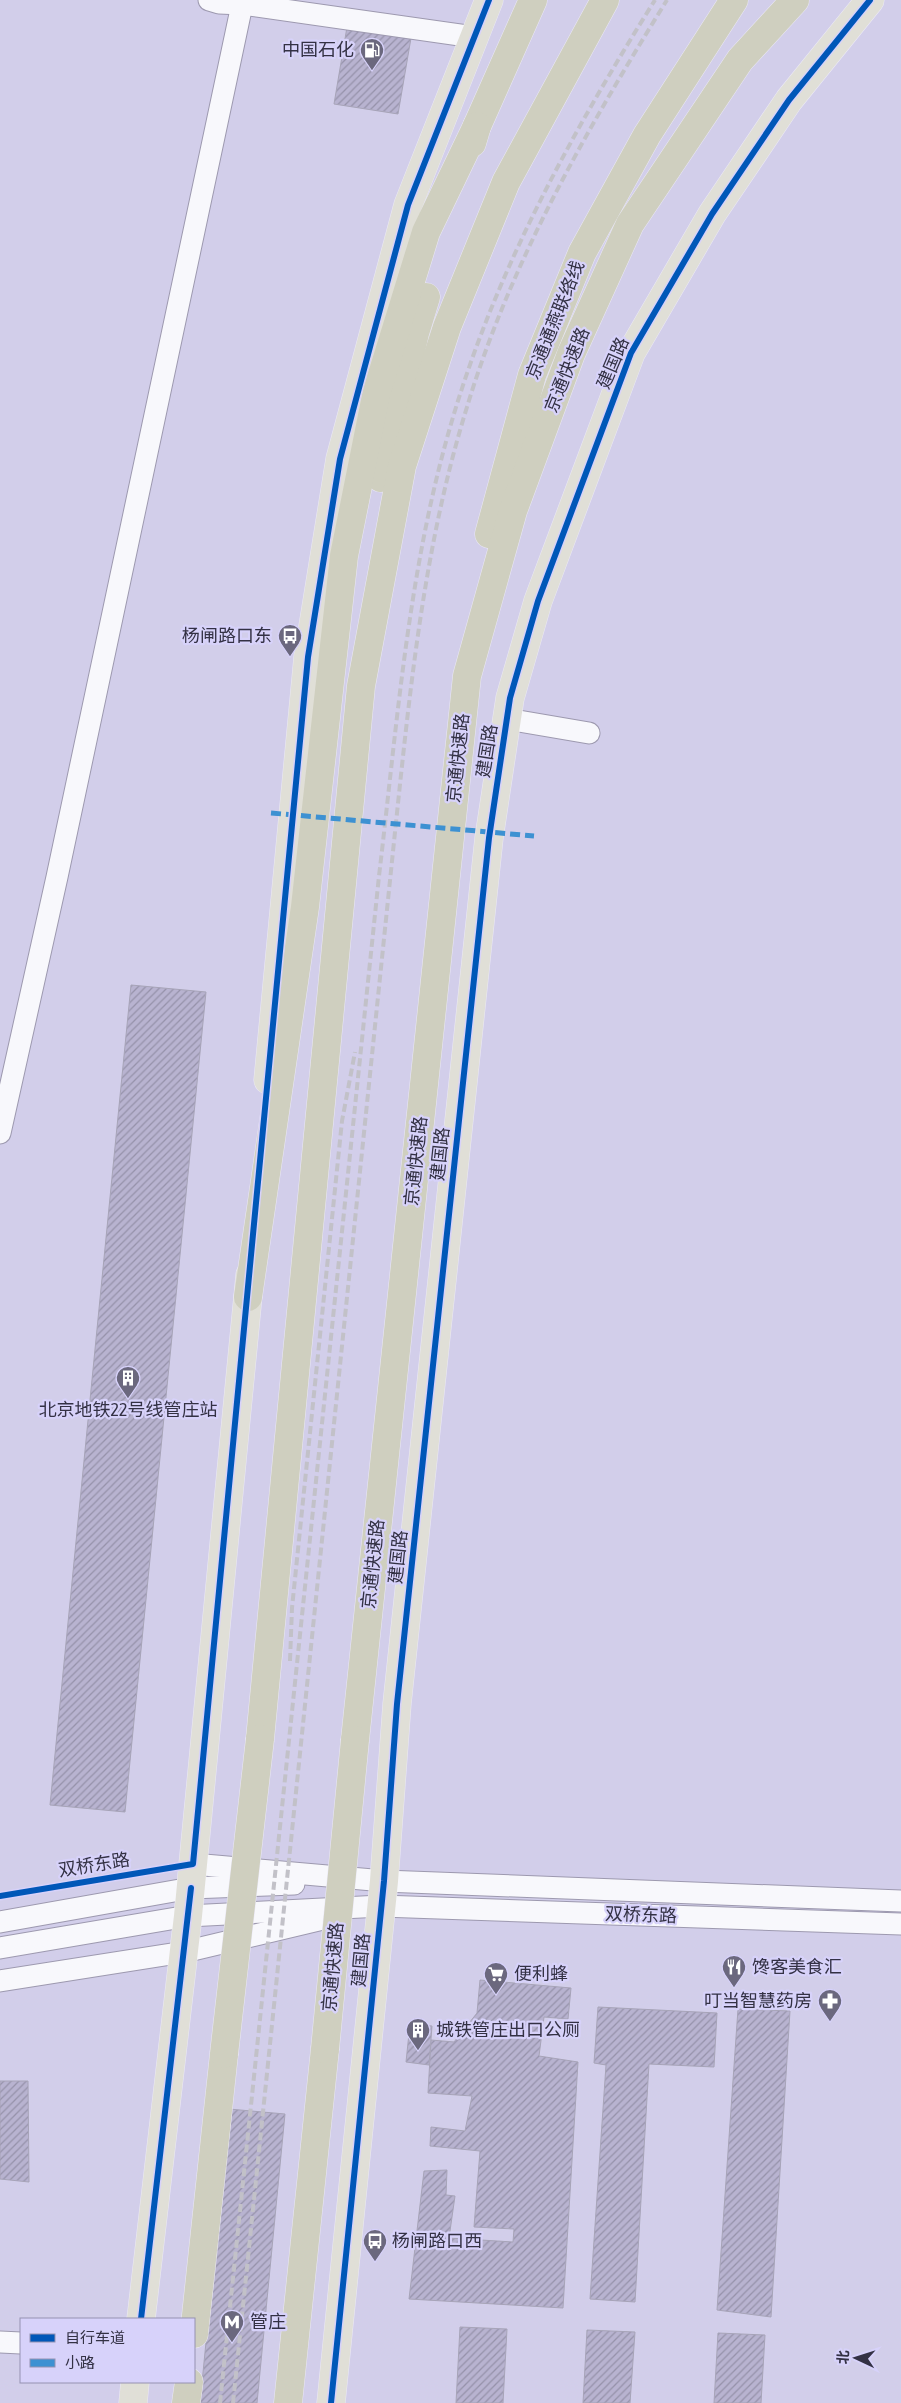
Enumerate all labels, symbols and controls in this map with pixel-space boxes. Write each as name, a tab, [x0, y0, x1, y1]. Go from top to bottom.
fuel station icon: 中国石化	[359, 37, 385, 71]
place label: 中国石化	[282, 39, 354, 60]
street label: 京通通燕联络线	[521, 257, 588, 382]
street label: 京通快速路	[540, 324, 593, 415]
street label: 建国路	[592, 334, 633, 392]
bus stop icon: 杨闸路口东	[277, 623, 303, 657]
place label: 杨闸路口东	[182, 625, 272, 646]
street label: 京通快速路	[442, 712, 473, 804]
street label: 建国路	[472, 723, 501, 779]
street label: 京通快速路	[400, 1115, 431, 1207]
street label: 建国路	[426, 1126, 453, 1182]
building icon: 北京地铁22号线管庄站	[115, 1365, 141, 1399]
place label: 北京地铁22号线管庄站	[39, 1399, 217, 1420]
street label: 京通快速路	[357, 1518, 388, 1610]
street label: 建国路	[384, 1529, 411, 1585]
street label: 双桥东路	[57, 1849, 131, 1881]
street label: 双桥东路	[605, 1903, 677, 1926]
street label: 京通快速路	[318, 1921, 347, 2013]
street label: 建国路	[348, 1932, 373, 1988]
restaurant icon: 馋客美食汇	[721, 1954, 747, 1988]
place label: 馋客美食汇	[752, 1956, 842, 1977]
supermarket icon: 便利蜂	[483, 1961, 509, 1995]
place label: 便利蜂	[514, 1963, 568, 1984]
pharmacy icon: 叮当智慧药房	[817, 1988, 843, 2022]
place label: 叮当智慧药房	[704, 1990, 812, 2011]
building icon: 城铁管庄出口公厕	[405, 2017, 431, 2051]
place label: 城铁管庄出口公厕	[436, 2019, 580, 2040]
bus stop icon: 杨闸路口西	[362, 2228, 388, 2262]
place label: 杨闸路口西	[392, 2230, 482, 2251]
metro station icon: 管庄	[219, 2309, 245, 2343]
place label: 管庄	[250, 2311, 286, 2332]
legend	[20, 2318, 195, 2383]
text: 自行车道	[65, 2329, 125, 2346]
north arrow	[831, 2333, 881, 2383]
text: 北	[835, 2350, 852, 2365]
text: 小路	[65, 2354, 95, 2371]

